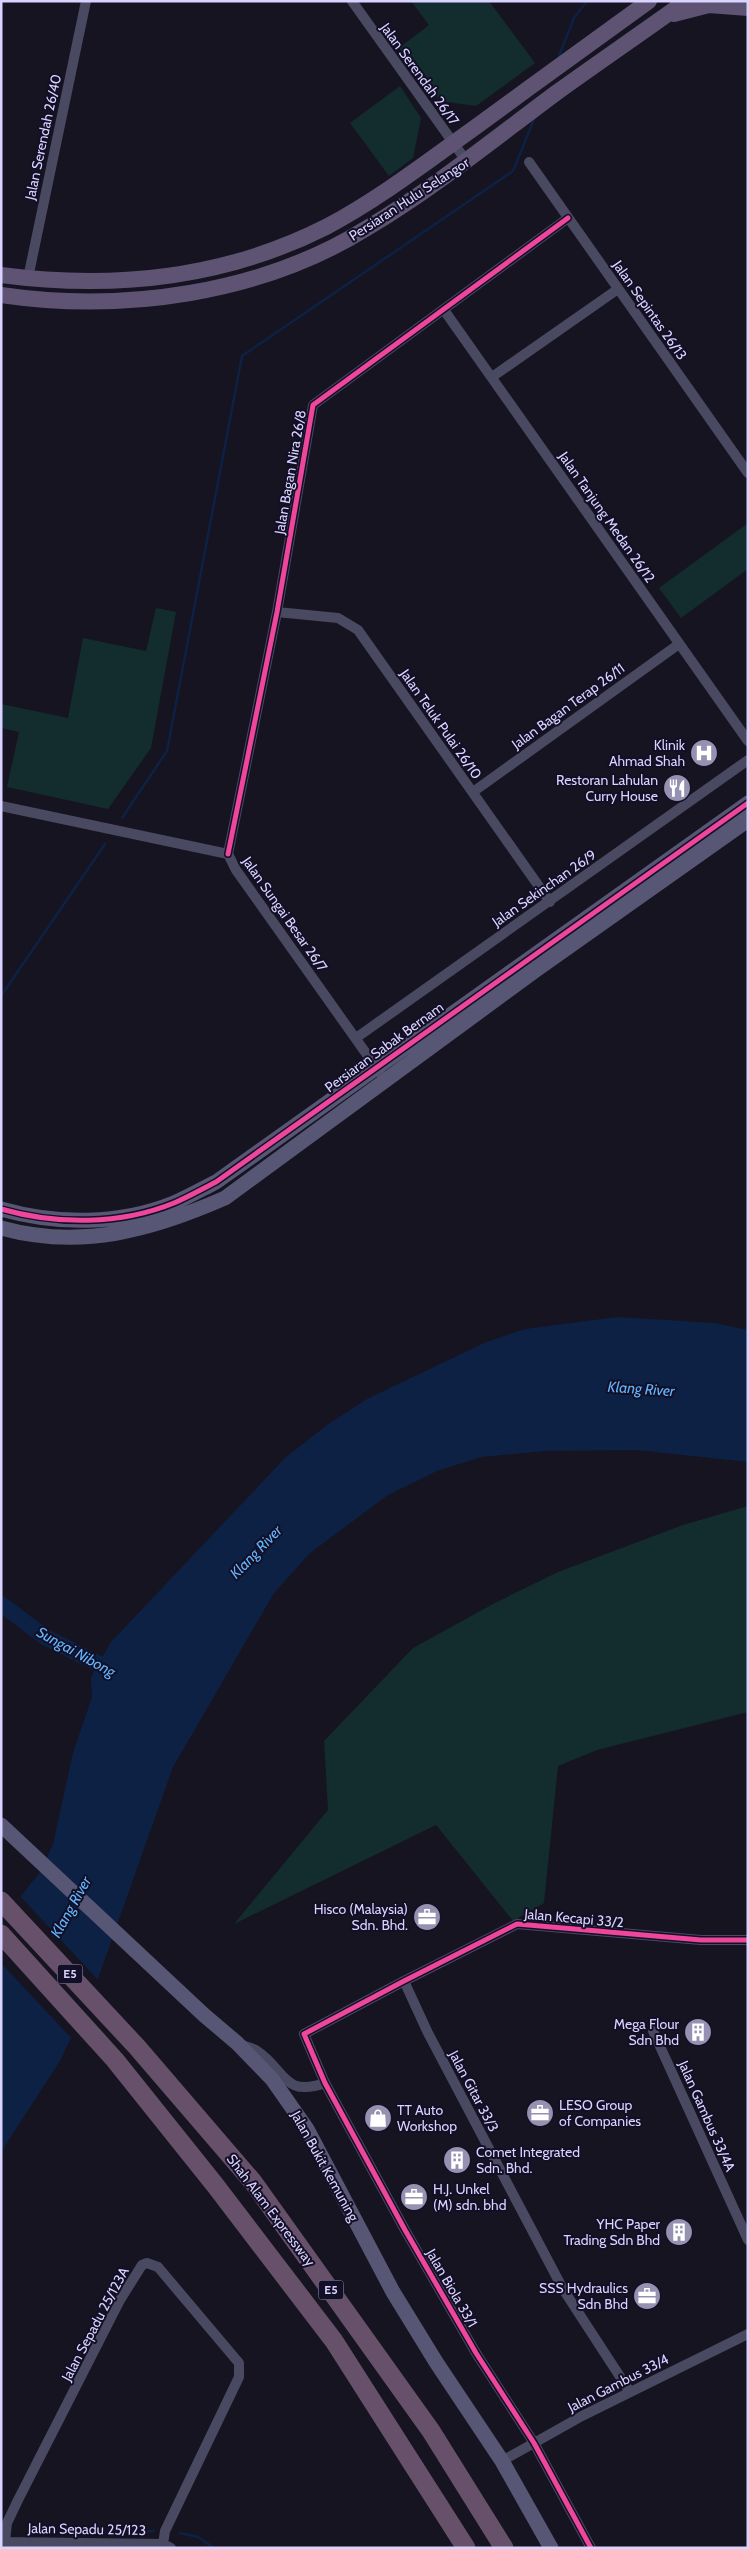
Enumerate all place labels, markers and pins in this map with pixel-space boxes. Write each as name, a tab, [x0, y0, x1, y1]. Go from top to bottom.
place label: Klinik Ahmad Shah	[609, 736, 686, 770]
hospital icon: Klinik Ahmad Shah	[689, 738, 719, 768]
place label: Restoran Lahulan Curry House	[556, 771, 658, 805]
restaurant icon: Restoran Lahulan Curry House	[662, 773, 692, 803]
place label: Hisco (Malaysia) Sdn. Bhd.	[314, 1900, 408, 1934]
office icon: Hisco (Malaysia) Sdn. Bhd.	[412, 1902, 442, 1932]
place label: Mega Flour Sdn Bhd	[614, 2015, 680, 2049]
building icon: Mega Flour Sdn Bhd	[683, 2017, 713, 2047]
place label: LESO Group of Companies	[559, 2096, 641, 2130]
office icon: LESO Group of Companies	[525, 2098, 555, 2128]
place label: TT Auto Workshop	[397, 2101, 457, 2135]
shop icon: TT Auto Workshop	[363, 2103, 393, 2133]
place label: Comet Integrated Sdn. Bhd.	[476, 2143, 580, 2177]
building icon: Comet Integrated Sdn. Bhd.	[442, 2145, 472, 2175]
place label: H.J. Unkel (M) sdn. bhd	[433, 2180, 506, 2214]
office icon: H.J. Unkel (M) sdn. bhd	[399, 2182, 429, 2212]
place label: YHC Paper Trading Sdn Bhd	[563, 2215, 661, 2249]
building icon: YHC Paper Trading Sdn Bhd	[664, 2217, 694, 2247]
place label: SSS Hydraulics Sdn Bhd	[539, 2279, 628, 2313]
office icon: SSS Hydraulics Sdn Bhd	[632, 2281, 662, 2311]

